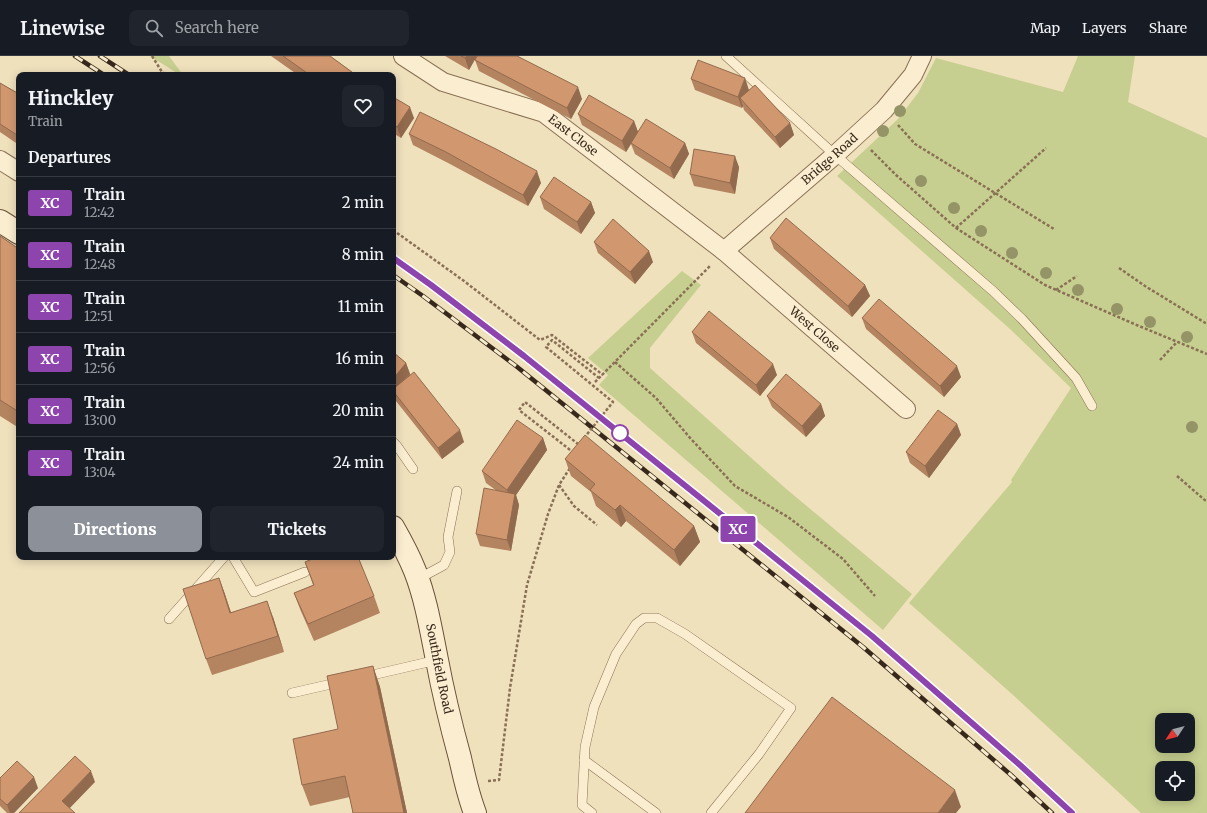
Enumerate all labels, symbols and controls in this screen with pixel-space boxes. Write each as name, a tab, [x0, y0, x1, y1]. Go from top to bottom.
search box	[129, 10, 409, 46]
text: Linewise	[20, 16, 105, 40]
icon: search	[143, 17, 165, 39]
text: Search here	[175, 18, 259, 37]
text: Map	[1030, 19, 1060, 37]
text: Layers	[1082, 19, 1127, 37]
text: Share	[1149, 19, 1187, 37]
button: heart	[342, 85, 384, 127]
text: Hinckley	[28, 86, 113, 110]
street label: East Close	[546, 111, 601, 159]
text: Train	[28, 113, 63, 130]
street label: Bridge Road	[798, 130, 861, 188]
text: Departures	[28, 148, 111, 167]
text: Train	[84, 185, 125, 204]
text: 2 min	[342, 193, 384, 212]
text: XC	[41, 194, 60, 212]
text: 12:42	[84, 204, 115, 221]
text: Train	[84, 237, 125, 256]
text: 8 min	[342, 245, 384, 264]
text: XC	[41, 246, 60, 264]
text: 12:48	[84, 256, 115, 273]
text: Train	[84, 289, 125, 308]
text: 11 min	[338, 297, 384, 316]
text: XC	[41, 298, 60, 316]
street label: West Close	[786, 303, 843, 355]
text: 12:51	[84, 308, 113, 325]
text: Train	[84, 341, 125, 360]
text: 16 min	[336, 349, 384, 368]
text: XC	[41, 350, 60, 368]
text: 12:56	[84, 360, 115, 377]
text: Train	[84, 393, 125, 412]
text: 20 min	[332, 401, 384, 420]
text: XC	[41, 402, 60, 420]
text: 13:00	[84, 412, 116, 429]
unlabelled marker	[611, 424, 629, 442]
text: Train	[84, 445, 125, 464]
text: 24 min	[333, 453, 384, 472]
text: XC	[41, 454, 60, 472]
text: 13:04	[84, 464, 116, 481]
button: Directions	[28, 506, 202, 552]
button: Tickets	[210, 506, 384, 552]
line badge: XC	[720, 516, 756, 542]
text: XC	[729, 520, 748, 538]
street label: Southfield Road	[423, 622, 456, 715]
north arrow	[1155, 713, 1195, 753]
map controls	[1155, 713, 1195, 801]
button: locate	[1155, 761, 1195, 801]

